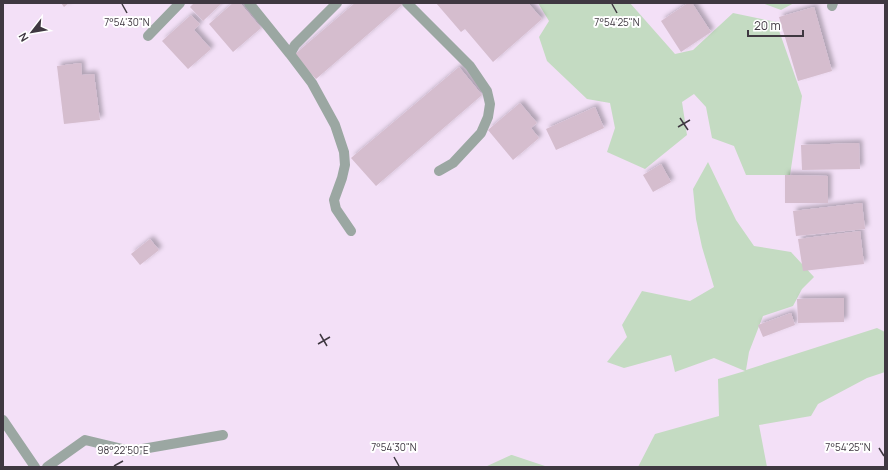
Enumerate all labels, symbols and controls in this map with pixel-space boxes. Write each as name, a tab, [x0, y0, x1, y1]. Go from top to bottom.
north arrow	[12, 12, 52, 52]
scale bar	[748, 12, 803, 38]
text: 7°54'30"N	[104, 15, 150, 29]
text: 7°54'25"N	[594, 15, 640, 29]
text: 20 m	[754, 17, 781, 34]
text: N	[14, 30, 31, 45]
text: 7°54'30"N	[371, 440, 417, 454]
text: 7°54'25"N	[825, 440, 871, 454]
text: 98°22'50"E	[97, 443, 149, 457]

